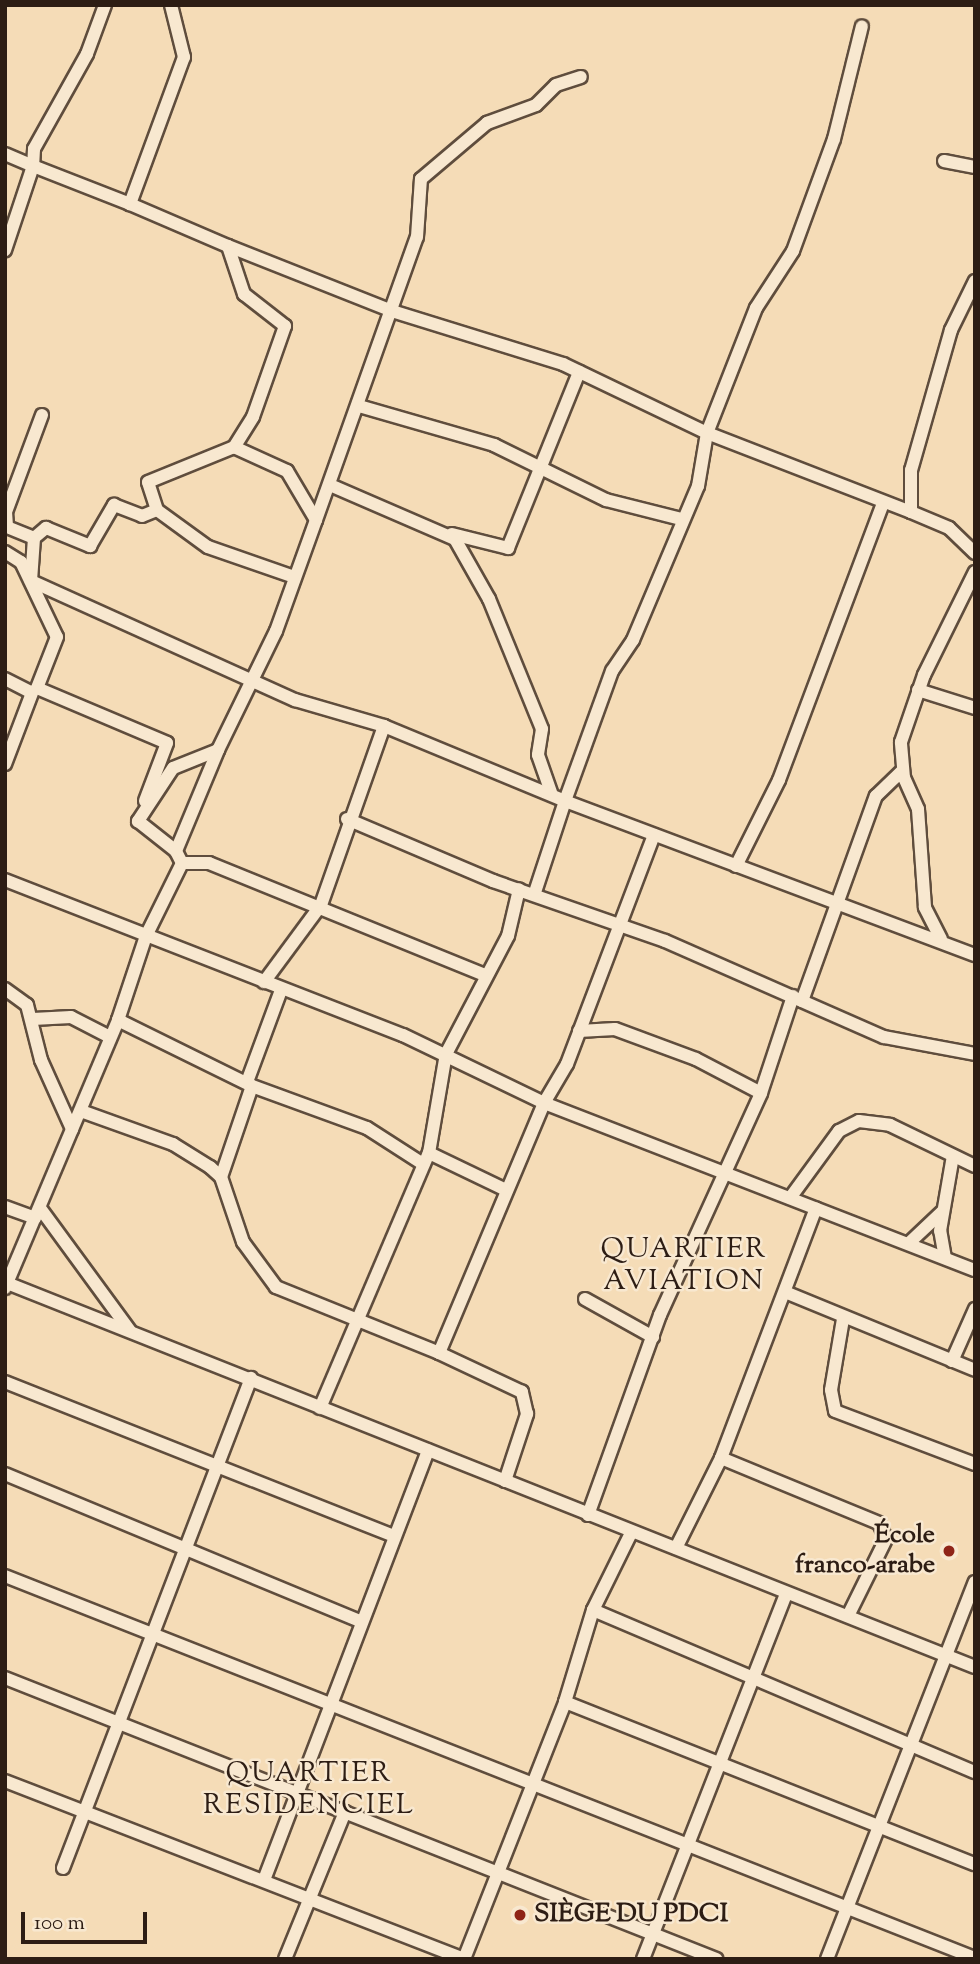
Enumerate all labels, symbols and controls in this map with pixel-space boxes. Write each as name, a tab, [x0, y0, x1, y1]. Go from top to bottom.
district label: QUARTIER AVIATION	[602, 1233, 766, 1299]
place label: École franco-arabe	[795, 1520, 935, 1582]
marker: École franco-arabe	[941, 1543, 957, 1559]
district label: QUARTIER RESIDENCIEL	[204, 1757, 414, 1823]
scale bar	[24, 1898, 150, 1942]
place label: SIÈGE DU PDCI	[534, 1899, 728, 1931]
marker: SIÈGE DU PDCI	[512, 1907, 528, 1923]
text: 100 m	[34, 1909, 85, 1939]

